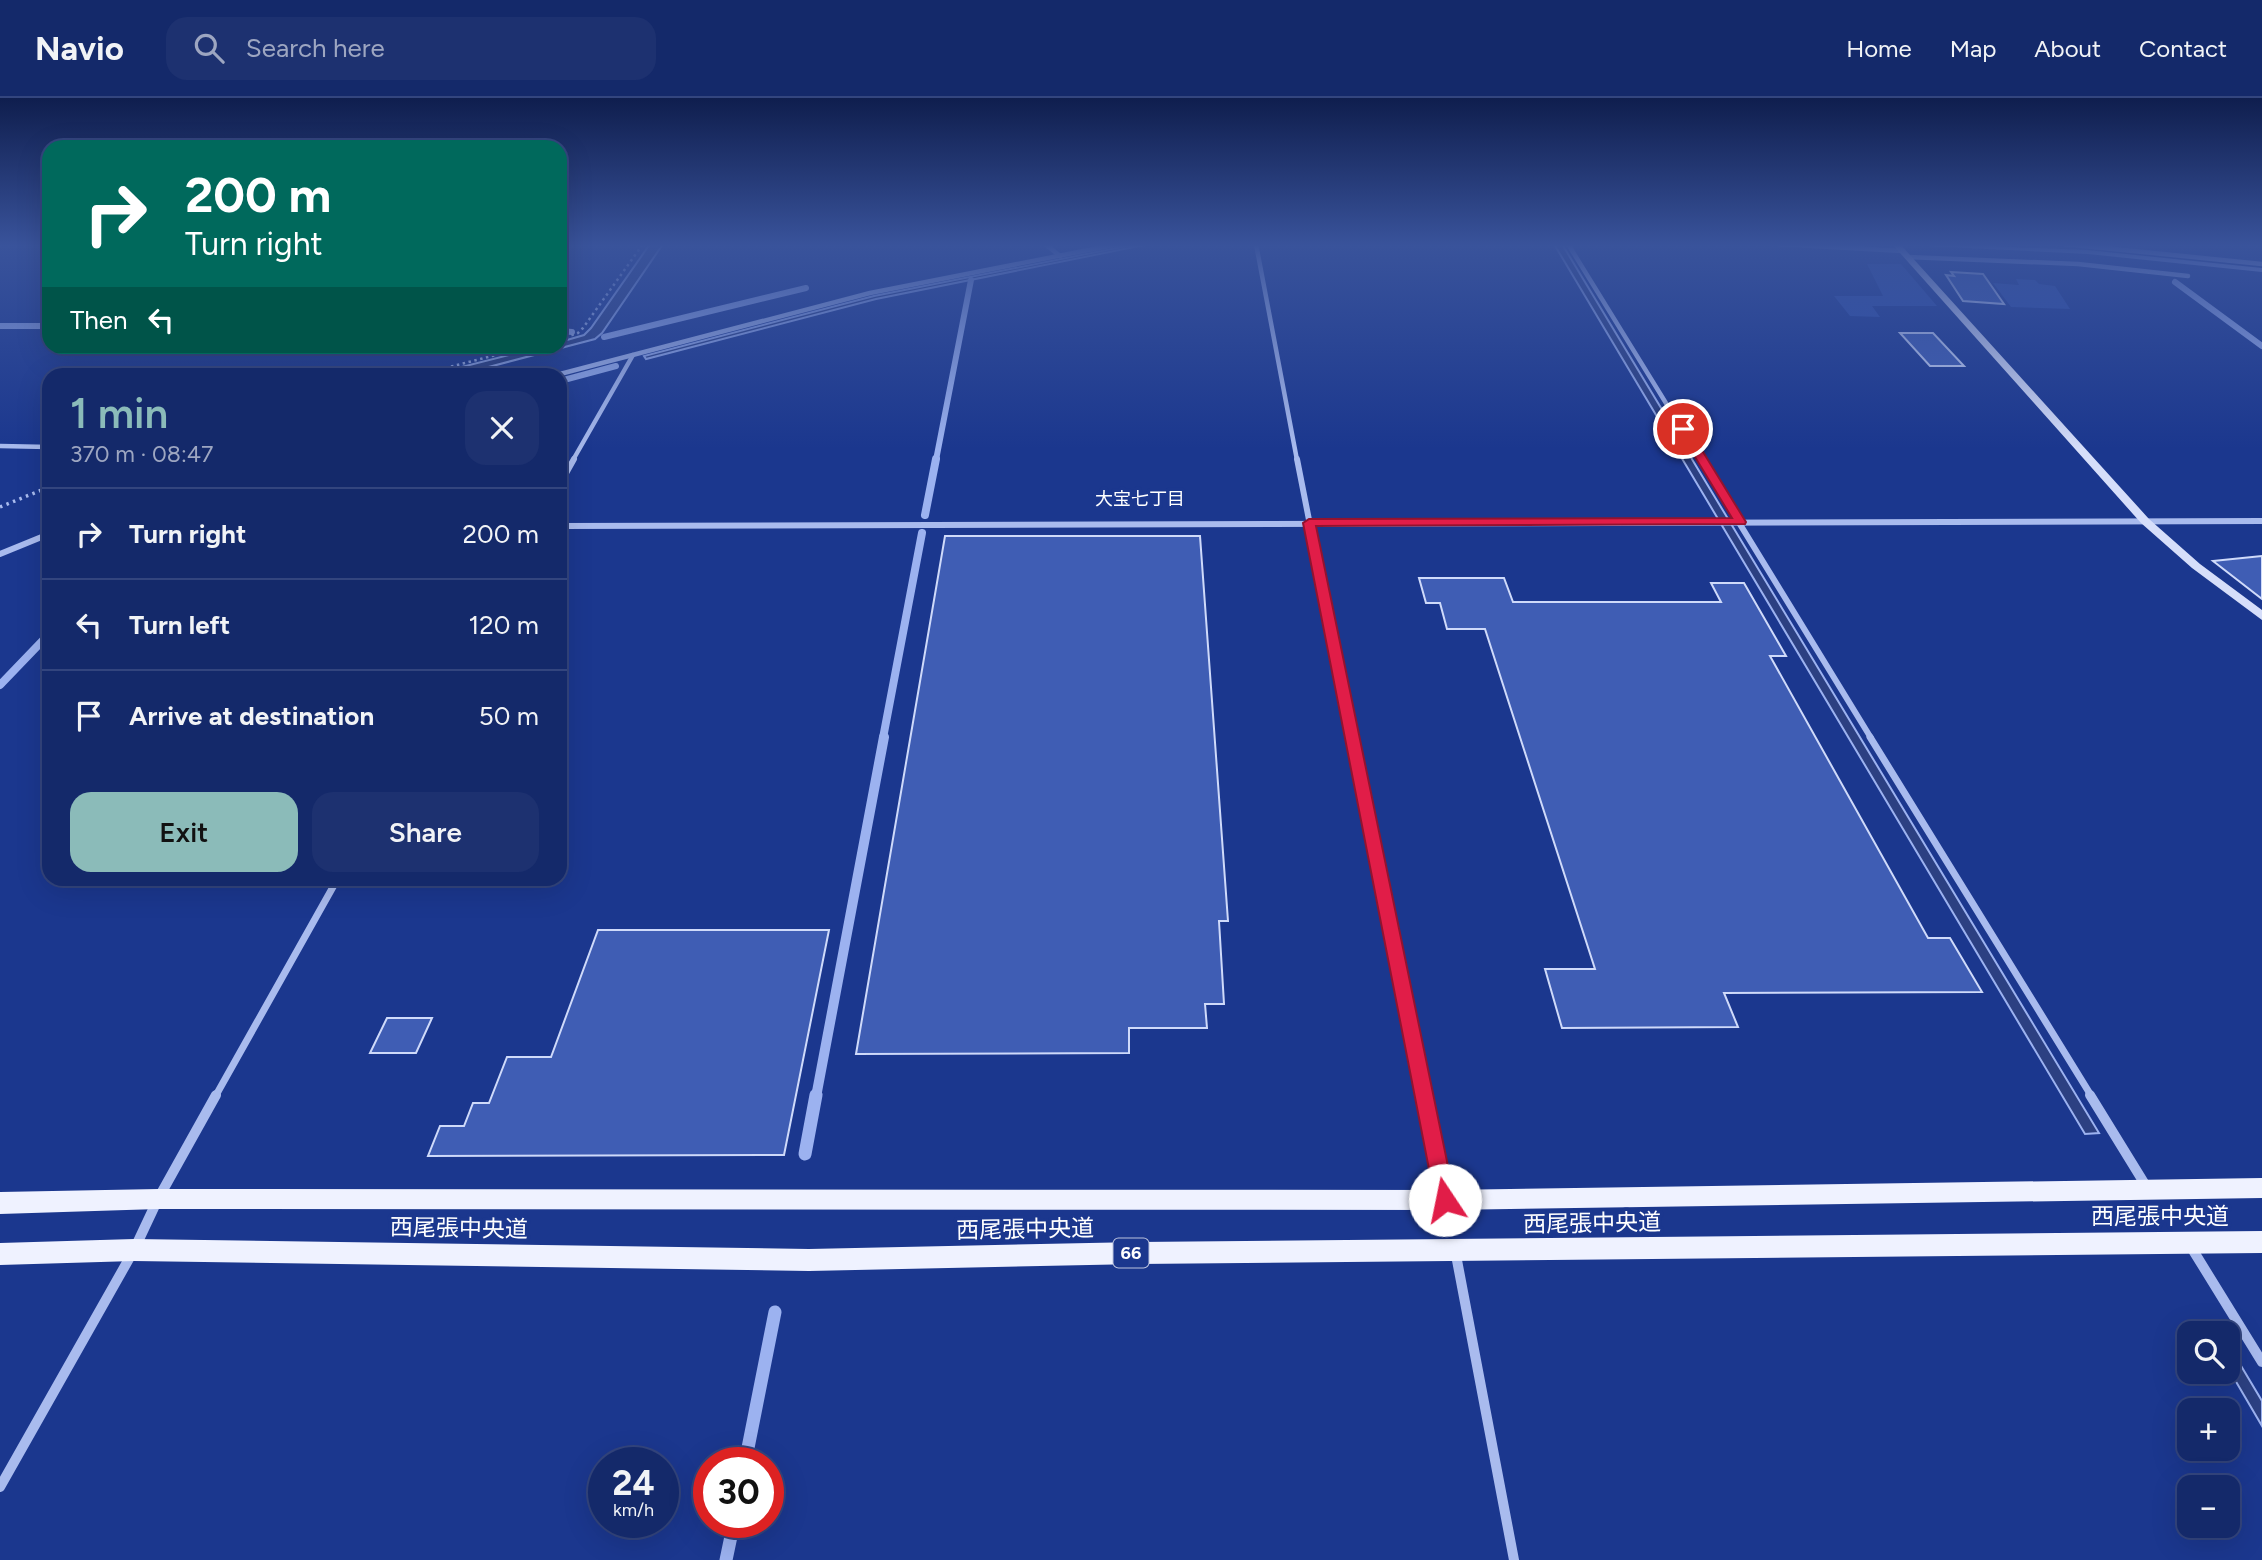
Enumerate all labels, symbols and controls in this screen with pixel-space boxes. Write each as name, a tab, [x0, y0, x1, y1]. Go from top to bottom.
search box	[166, 17, 656, 80]
text: Navio	[35, 29, 124, 68]
icon: search	[190, 29, 228, 67]
text: Search here	[246, 32, 385, 64]
text: Home	[1846, 34, 1912, 63]
text: Map	[1950, 34, 1996, 63]
text: About	[2034, 34, 2101, 63]
text: Contact	[2139, 34, 2227, 63]
text: 200 m	[185, 165, 331, 224]
icon: right	[70, 168, 161, 259]
text: Turn right	[185, 225, 323, 263]
icon: left	[142, 301, 180, 339]
text: Then	[70, 304, 128, 336]
text: 1 min	[70, 388, 168, 439]
button: close	[465, 391, 539, 465]
pin	[1653, 399, 1713, 459]
icon: arrive	[1664, 410, 1702, 448]
text: 370 m · 08:47	[70, 440, 213, 468]
district label: 大宝七丁目	[1095, 488, 1185, 510]
icon: right	[70, 515, 108, 553]
text: Turn right	[129, 518, 246, 550]
text: 200 m	[463, 518, 539, 550]
icon: left	[70, 606, 108, 644]
text: Turn left	[129, 609, 230, 641]
text: 120 m	[469, 609, 539, 641]
icon: arrive	[70, 697, 108, 735]
text: Arrive at destination	[129, 700, 374, 732]
text: 50 m	[479, 700, 539, 732]
button: Exit	[70, 792, 298, 872]
button: Share	[312, 792, 539, 872]
position arrow	[1408, 1163, 1482, 1237]
street label: 西尾張中央道	[2091, 1202, 2229, 1230]
street label: 西尾張中央道	[1523, 1208, 1661, 1238]
street label: 西尾張中央道	[390, 1213, 528, 1243]
street label: 西尾張中央道	[956, 1214, 1094, 1244]
road number: 66	[1114, 1238, 1148, 1268]
map controls	[2177, 1321, 2240, 1538]
button: search	[2177, 1321, 2240, 1384]
button: +	[2177, 1398, 2240, 1461]
speed limit sign: 30	[693, 1447, 784, 1538]
text: 24	[612, 1462, 655, 1504]
button: −	[2177, 1475, 2240, 1538]
text: km/h	[613, 1499, 654, 1521]

